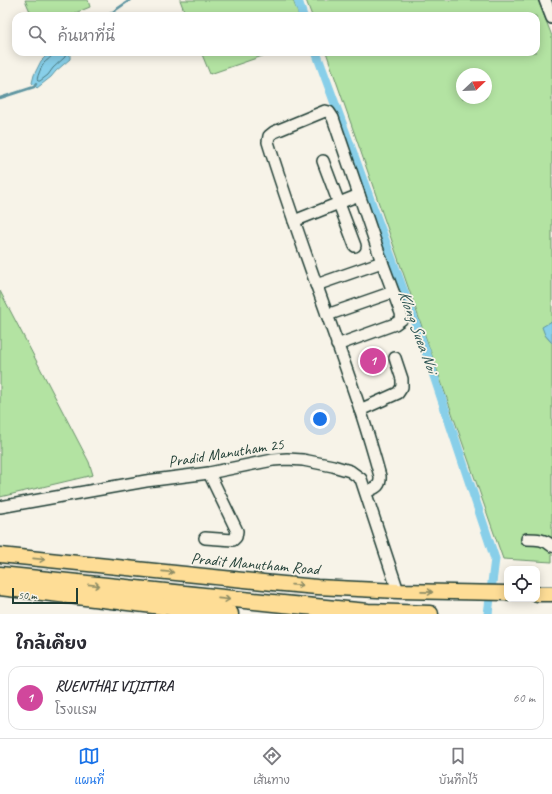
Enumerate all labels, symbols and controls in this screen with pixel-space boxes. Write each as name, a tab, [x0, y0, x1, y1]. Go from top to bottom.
search box	[12, 12, 540, 56]
icon: search	[26, 23, 48, 45]
text: ค้นหาที่นี่	[58, 27, 115, 46]
north arrow	[456, 68, 492, 104]
water label: Klong Suea Noi	[393, 287, 444, 379]
pin: 1	[360, 346, 386, 376]
your location	[310, 409, 330, 429]
street label: Pradid Manutham 25	[167, 434, 286, 472]
street label: Pradit Manutham Road	[190, 548, 323, 580]
one-way arrow	[32, 555, 45, 563]
map controls	[504, 566, 540, 602]
button: locate	[504, 566, 540, 602]
one-way arrow	[161, 569, 174, 576]
one-way arrow	[88, 581, 101, 589]
one-way arrow	[291, 582, 304, 589]
scale bar	[12, 586, 78, 605]
text: 50 m	[18, 588, 37, 602]
one-way arrow	[420, 588, 433, 596]
one-way arrow	[217, 595, 230, 602]
text: ใกล้เคียง	[16, 633, 87, 654]
text: RUENTHAI VIJITTRA	[55, 677, 173, 696]
text: 1	[27, 690, 33, 706]
text: 60 m	[513, 690, 535, 706]
text: โรงแรม	[55, 702, 97, 718]
tab: แผนที่	[75, 745, 104, 788]
tab: เส้นทาง	[253, 745, 290, 788]
tab: บันทึกไว้	[439, 745, 477, 788]

